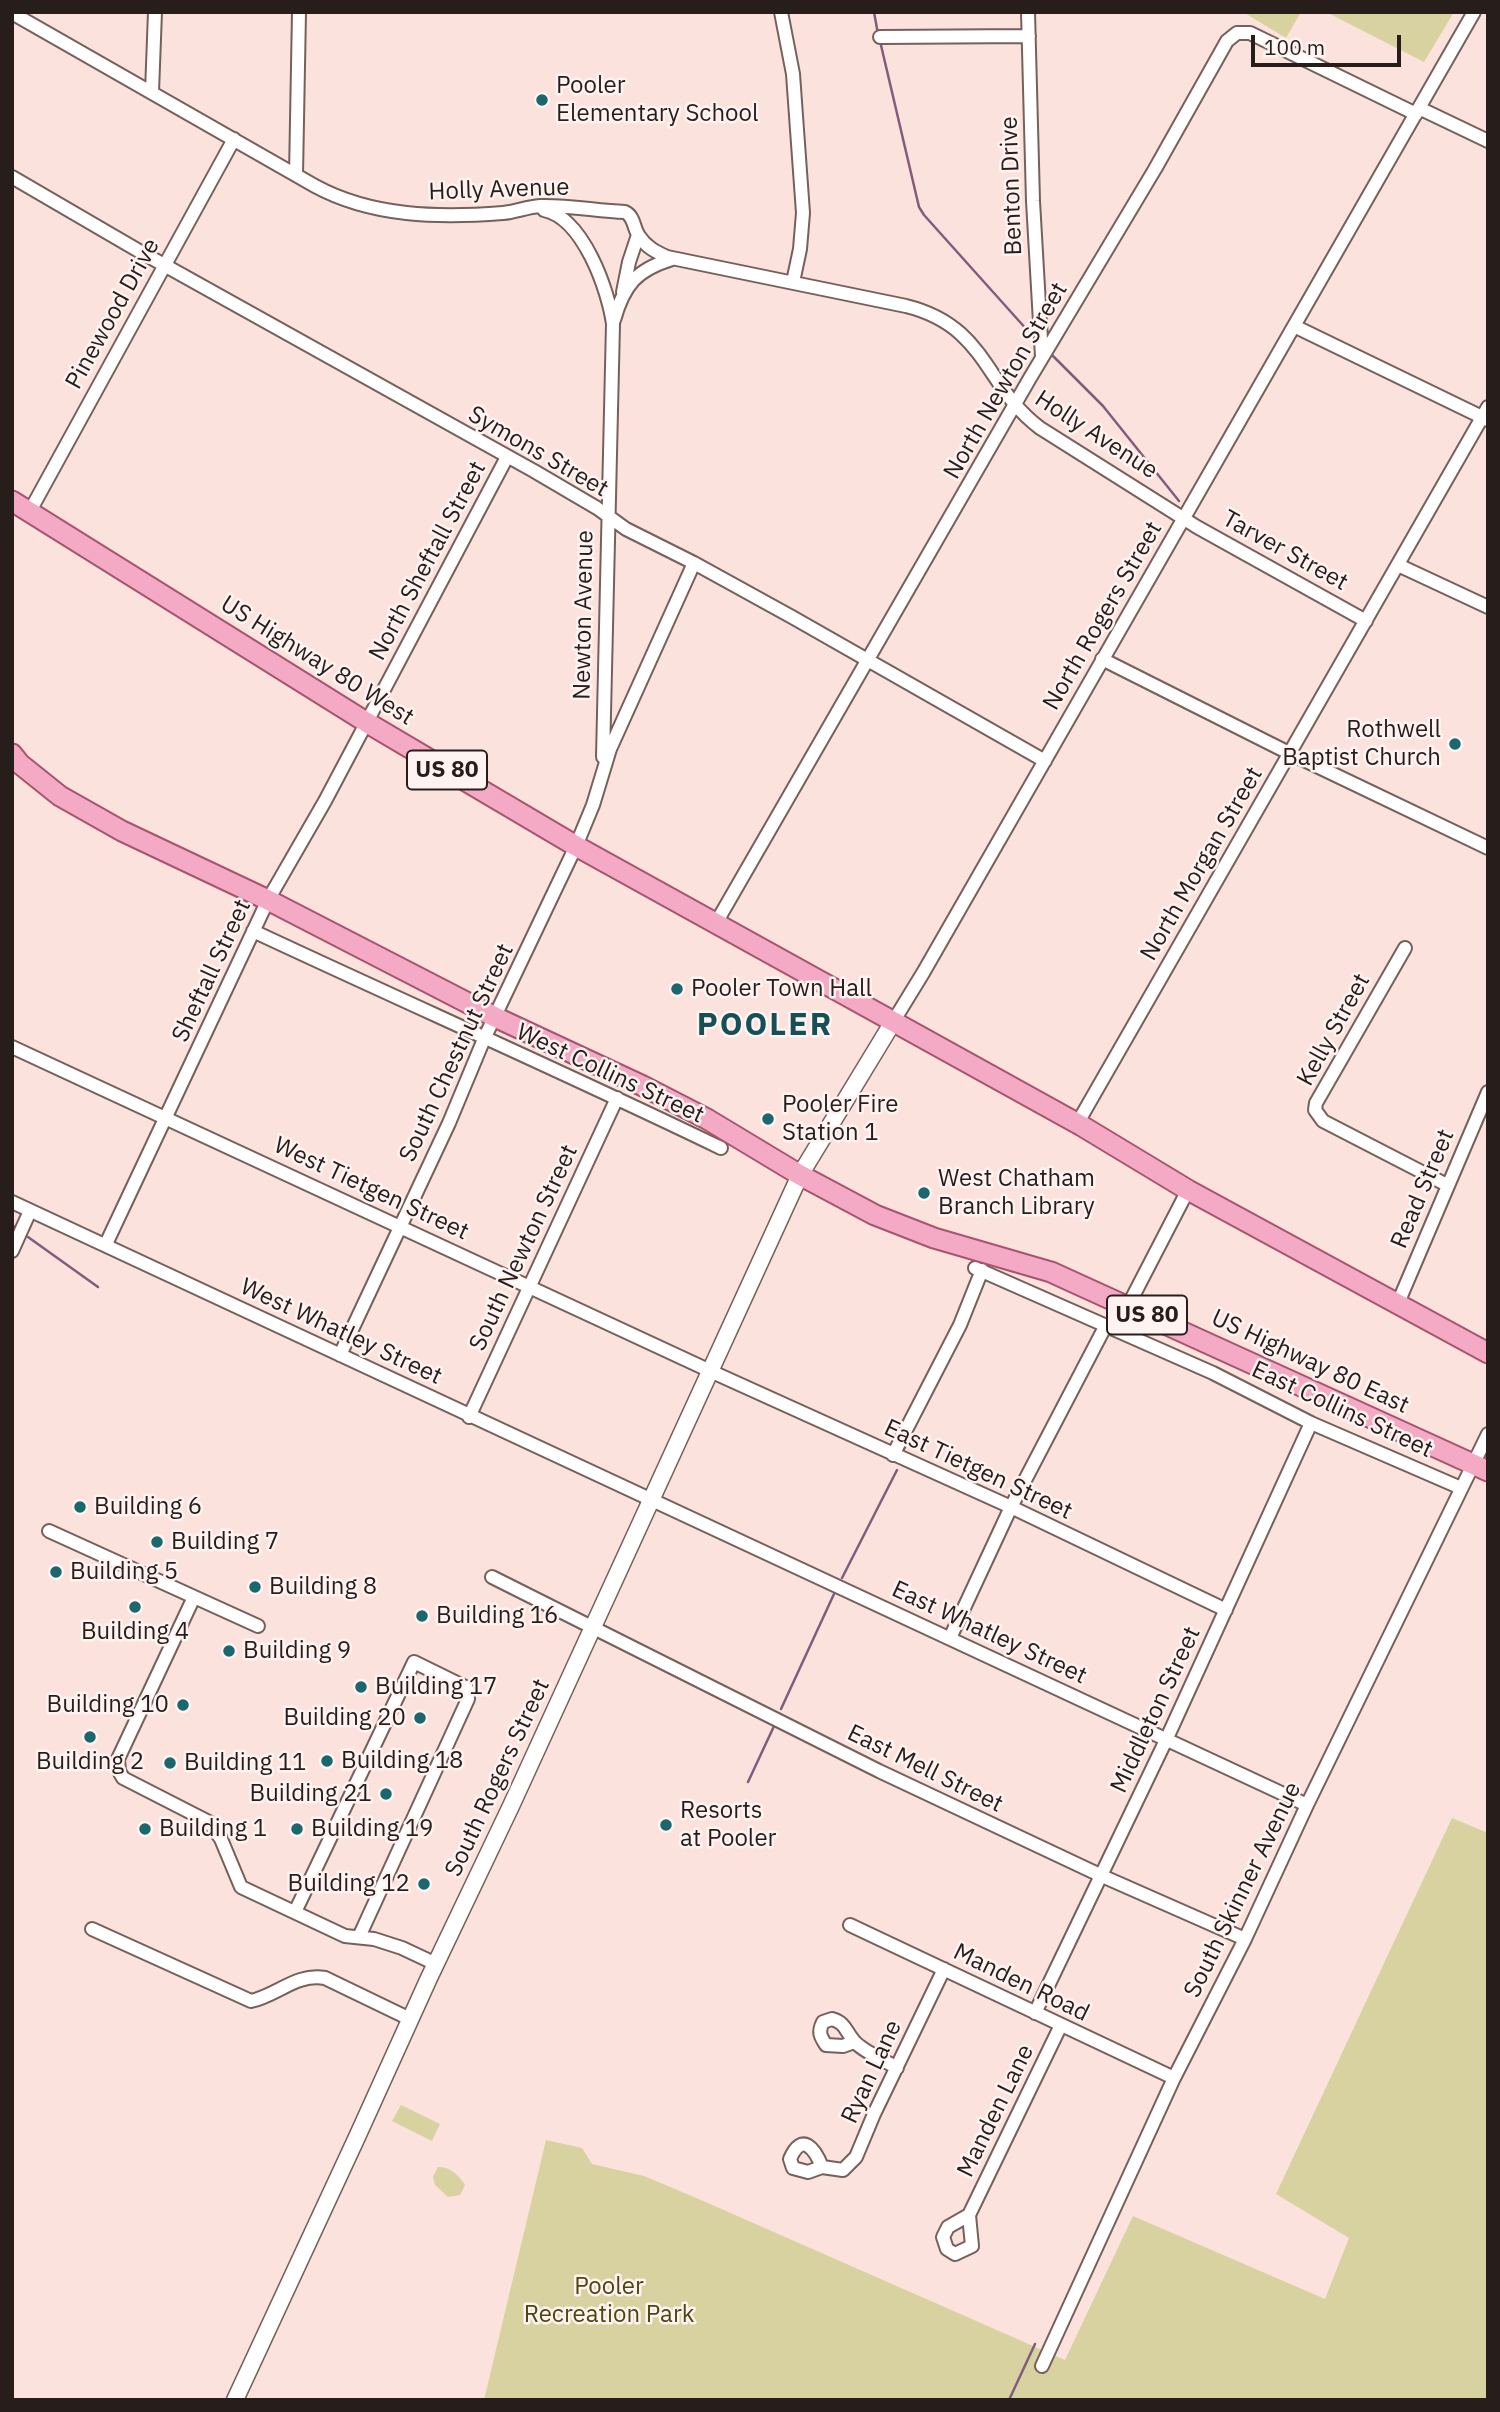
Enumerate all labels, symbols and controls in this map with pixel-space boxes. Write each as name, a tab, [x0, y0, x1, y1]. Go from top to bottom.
scale bar	[1255, 21, 1406, 65]
text: 100 m	[1264, 33, 1325, 61]
place label: Pooler Elementary School	[556, 72, 758, 128]
marker: Pooler Elementary School	[534, 92, 550, 108]
street label: Benton Drive	[995, 116, 1029, 256]
street label: Holly Avenue	[428, 173, 570, 207]
street label: Pinewood Drive	[60, 234, 166, 394]
street label: North Newton Street	[938, 278, 1074, 484]
street label: Holly Avenue	[1029, 385, 1163, 485]
street label: Symons Street	[463, 400, 613, 504]
street label: North Sheftall Street	[363, 457, 493, 665]
street label: Tarver Street	[1217, 505, 1353, 597]
street label: North Rogers Street	[1037, 516, 1169, 716]
street label: Newton Avenue	[568, 530, 600, 700]
street label: US Highway 80 West	[215, 590, 419, 732]
place label: Rothwell Baptist Church	[1282, 716, 1441, 772]
marker: Rothwell Baptist Church	[1447, 736, 1463, 752]
road number: US 80	[407, 750, 487, 790]
street label: North Morgan Street	[1135, 762, 1269, 966]
street label: Sheftall Street	[166, 895, 258, 1047]
street label: South Chestnut Street	[394, 939, 520, 1167]
street label: Kelly Street	[1291, 969, 1377, 1091]
place label: Pooler Town Hall	[691, 975, 872, 1003]
marker: Pooler Town Hall	[669, 981, 685, 997]
district label: POOLER	[697, 1007, 833, 1045]
street label: West Collins Street	[512, 1018, 708, 1130]
place label: Pooler Fire Station 1	[782, 1091, 898, 1147]
marker: Pooler Fire Station 1	[760, 1111, 776, 1127]
street label: Read Street	[1385, 1125, 1461, 1253]
street label: West Tietgen Street	[269, 1131, 473, 1247]
street label: South Newton Street	[464, 1140, 584, 1356]
place label: West Chatham Branch Library	[938, 1165, 1095, 1221]
marker: West Chatham Branch Library	[916, 1185, 932, 1201]
street label: West Whatley Street	[236, 1273, 446, 1391]
road number: US 80	[1107, 1296, 1187, 1334]
street label: US Highway 80 East	[1207, 1304, 1413, 1420]
street label: East Collins Street	[1247, 1355, 1437, 1465]
street label: East Tietgen Street	[879, 1414, 1077, 1526]
place label: Building 6	[94, 1493, 202, 1521]
marker: Building 6	[72, 1499, 88, 1515]
place label: Building 7	[171, 1528, 279, 1556]
marker: Building 7	[149, 1534, 165, 1550]
place label: Building 5	[70, 1558, 178, 1586]
marker: Building 5	[48, 1564, 64, 1580]
place label: Building 8	[269, 1573, 377, 1601]
street label: East Whatley Street	[887, 1575, 1091, 1691]
marker: Building 8	[247, 1579, 263, 1595]
marker: Building 4	[127, 1599, 143, 1615]
place label: Building 16	[436, 1602, 559, 1630]
marker: Building 16	[414, 1608, 430, 1624]
place label: Building 4	[81, 1618, 189, 1646]
street label: Middleton Street	[1105, 1622, 1207, 1798]
place label: Building 9	[243, 1637, 351, 1665]
marker: Building 9	[221, 1643, 237, 1659]
place label: Building 17	[375, 1673, 498, 1701]
street label: South Rogers Street	[440, 1675, 556, 1881]
marker: Building 17	[353, 1679, 369, 1695]
place label: Building 10	[46, 1691, 169, 1719]
marker: Building 10	[175, 1697, 191, 1713]
place label: Building 20	[283, 1704, 406, 1732]
marker: Building 20	[412, 1710, 428, 1726]
street label: East Mell Street	[843, 1719, 1007, 1819]
marker: Building 2	[82, 1729, 98, 1745]
place label: Building 18	[341, 1747, 464, 1775]
place label: Building 2	[36, 1748, 144, 1776]
place label: Building 11	[184, 1749, 307, 1777]
marker: Building 18	[319, 1753, 335, 1769]
marker: Building 11	[162, 1755, 178, 1771]
street label: South Skinner Avenue	[1178, 1777, 1308, 2003]
place label: Building 21	[249, 1780, 372, 1808]
marker: Building 21	[378, 1786, 394, 1802]
place label: Resorts at Pooler	[680, 1797, 776, 1853]
place label: Building 1	[159, 1815, 267, 1843]
place label: Building 19	[311, 1815, 434, 1843]
marker: Resorts at Pooler	[658, 1817, 674, 1833]
marker: Building 1	[137, 1821, 153, 1837]
marker: Building 19	[289, 1821, 305, 1837]
place label: Building 12	[287, 1870, 410, 1898]
marker: Building 12	[416, 1876, 432, 1892]
street label: Manden Road	[948, 1938, 1094, 2028]
street label: Ryan Lane	[836, 2016, 908, 2128]
street label: Manden Lane	[952, 2040, 1040, 2182]
park label: Pooler Recreation Park	[524, 2273, 694, 2329]

